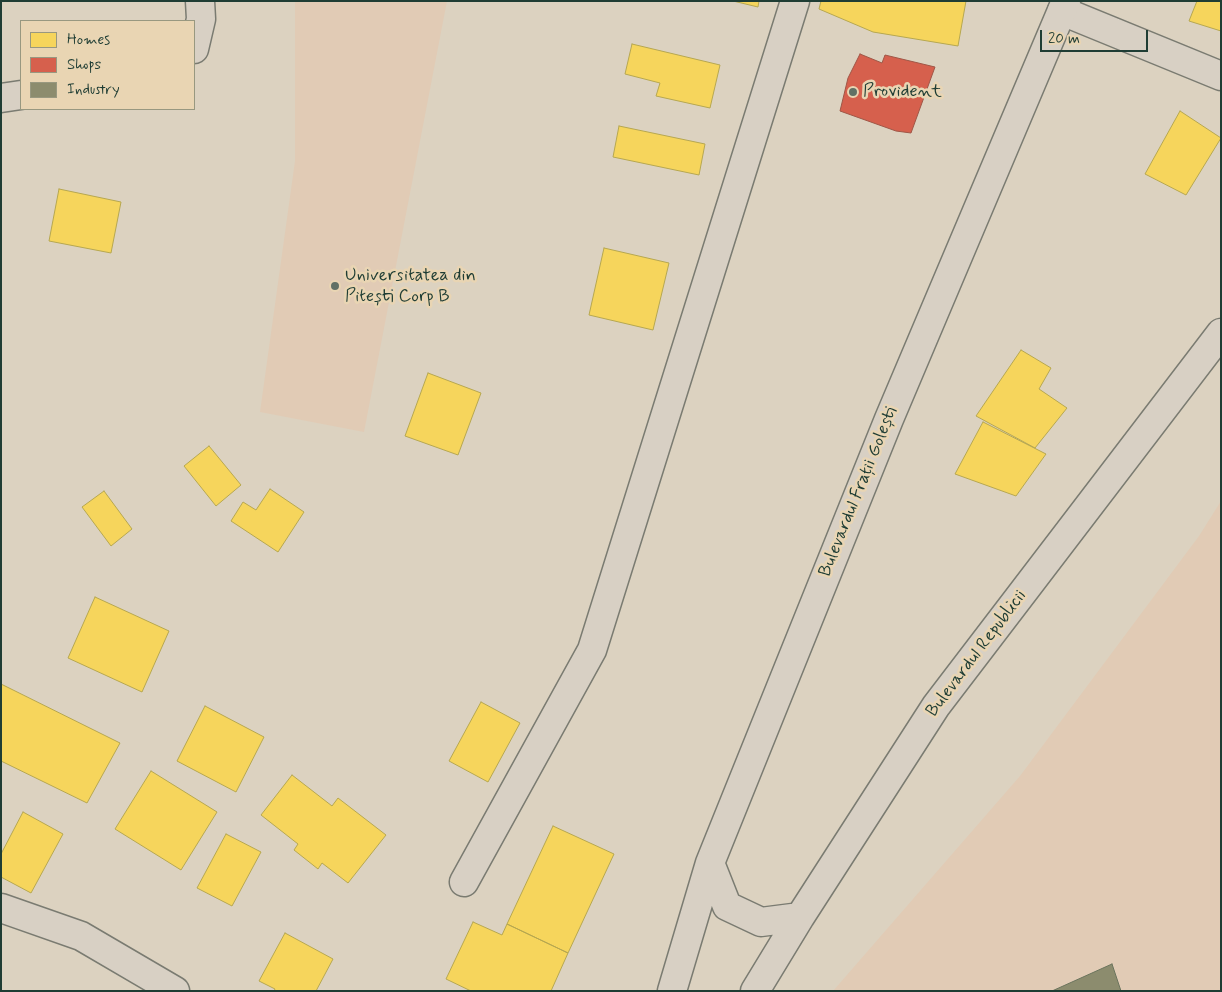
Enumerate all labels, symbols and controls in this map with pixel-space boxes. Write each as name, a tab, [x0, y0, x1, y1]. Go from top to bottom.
legend	[20, 20, 195, 110]
scale bar	[1042, 20, 1150, 52]
text: 20 m	[1048, 29, 1080, 49]
text: Homes	[67, 30, 110, 50]
text: Shops	[67, 55, 101, 75]
text: Industry	[67, 80, 120, 100]
place label: Provident	[863, 81, 942, 103]
marker: Provident	[847, 86, 859, 98]
place label: Universitatea din Pitești Corp B	[345, 265, 476, 308]
marker: Universitatea din Pitești Corp B	[329, 280, 341, 292]
street label: Bulevardul Frații Golești	[815, 404, 903, 580]
street label: Bulevardul Republicii	[922, 586, 1032, 722]

